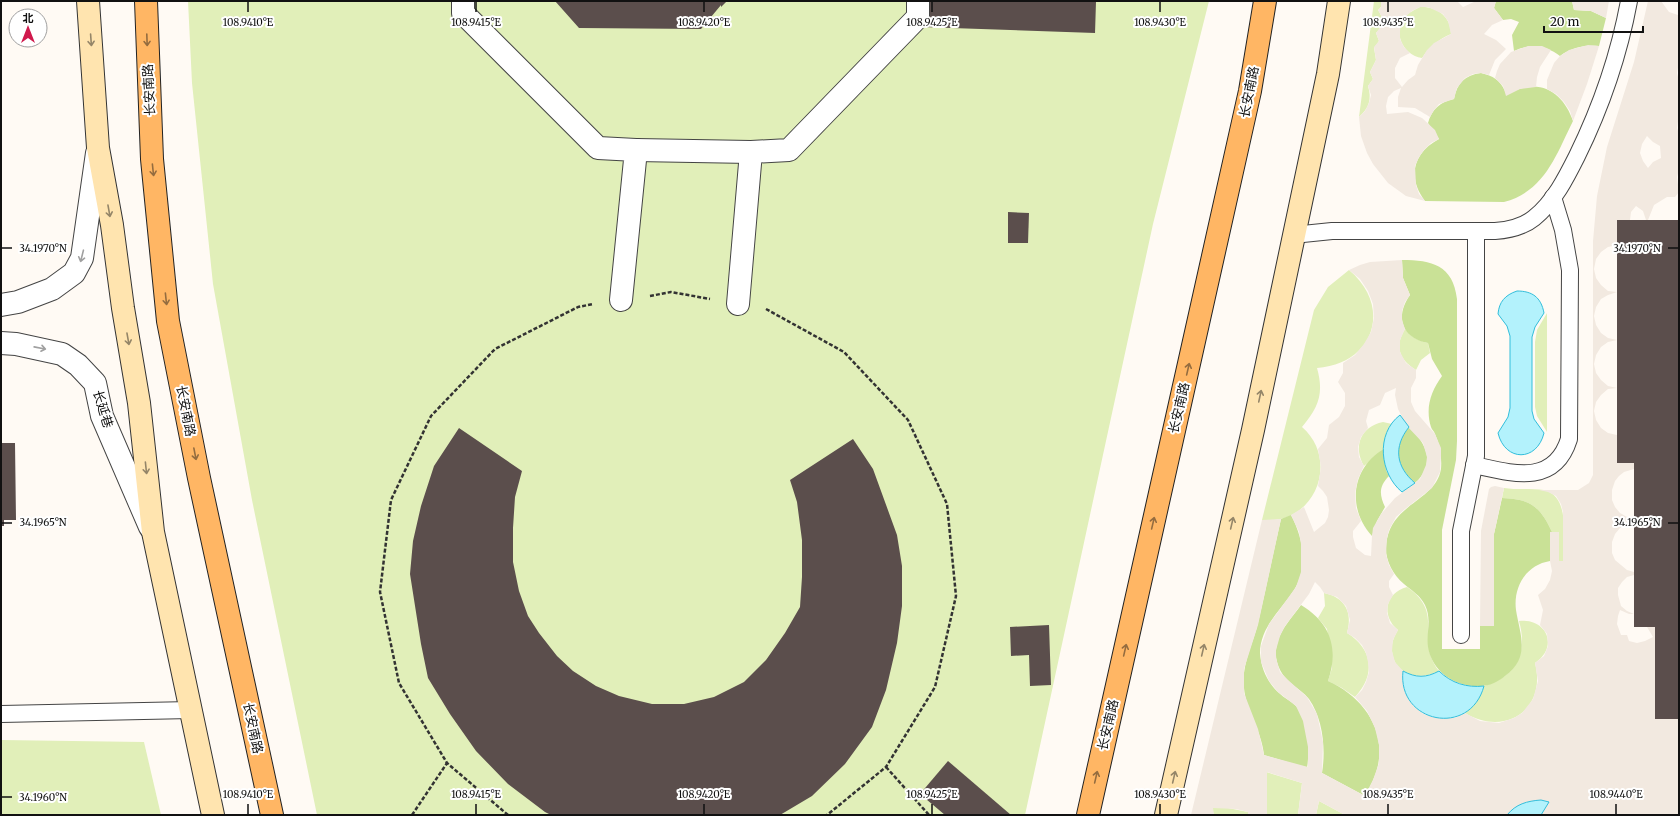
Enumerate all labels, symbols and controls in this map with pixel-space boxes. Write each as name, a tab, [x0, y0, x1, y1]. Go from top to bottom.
north arrow	[8, 8, 48, 48]
scale bar	[1544, 8, 1643, 34]
text: 北	[23, 11, 34, 25]
text: 20 m	[1550, 14, 1579, 29]
text: 108.9410°E	[223, 16, 274, 29]
text: 108.9415°E	[451, 16, 501, 29]
text: 108.9420°E	[678, 16, 731, 29]
text: 108.9425°E	[906, 16, 958, 29]
text: 108.9430°E	[1134, 16, 1187, 29]
text: 108.9435°E	[1363, 16, 1414, 29]
one-way arrow	[87, 33, 94, 46]
one-way arrow	[143, 33, 150, 46]
street label: 长安南路	[139, 64, 159, 116]
street label: 长安南路	[1236, 65, 1262, 119]
one-way arrow	[149, 163, 157, 176]
one-way arrow	[105, 204, 113, 217]
text: 34.1970°N	[19, 242, 67, 255]
text: 34.1970°N	[1613, 242, 1661, 255]
one-way arrow	[77, 249, 85, 262]
one-way arrow	[162, 292, 169, 305]
one-way arrow	[125, 332, 133, 345]
one-way arrow	[33, 344, 46, 352]
one-way arrow	[1184, 363, 1192, 376]
street label: 长安南路	[1165, 381, 1193, 435]
street label: 长安南路	[173, 384, 199, 438]
street label: 长延巷	[89, 388, 117, 430]
one-way arrow	[1256, 390, 1264, 403]
one-way arrow	[191, 448, 199, 461]
one-way arrow	[142, 461, 150, 474]
text: 34.1965°N	[19, 516, 67, 529]
text: 34.1965°N	[1613, 516, 1661, 529]
one-way arrow	[1150, 517, 1158, 530]
one-way arrow	[1228, 517, 1236, 530]
one-way arrow	[1121, 644, 1129, 657]
one-way arrow	[1199, 644, 1207, 657]
street label: 长安南路	[1094, 698, 1122, 752]
street label: 长安南路	[239, 701, 267, 755]
one-way arrow	[1093, 771, 1101, 784]
one-way arrow	[1171, 771, 1179, 784]
text: 108.9410°E	[223, 788, 274, 801]
text: 108.9415°E	[451, 788, 501, 801]
text: 108.9420°E	[678, 788, 731, 801]
text: 108.9425°E	[906, 788, 958, 801]
text: 108.9430°E	[1134, 788, 1187, 801]
text: 108.9435°E	[1363, 788, 1414, 801]
text: 108.9440°E	[1589, 788, 1643, 801]
text: 34.1960°N	[19, 791, 67, 804]

